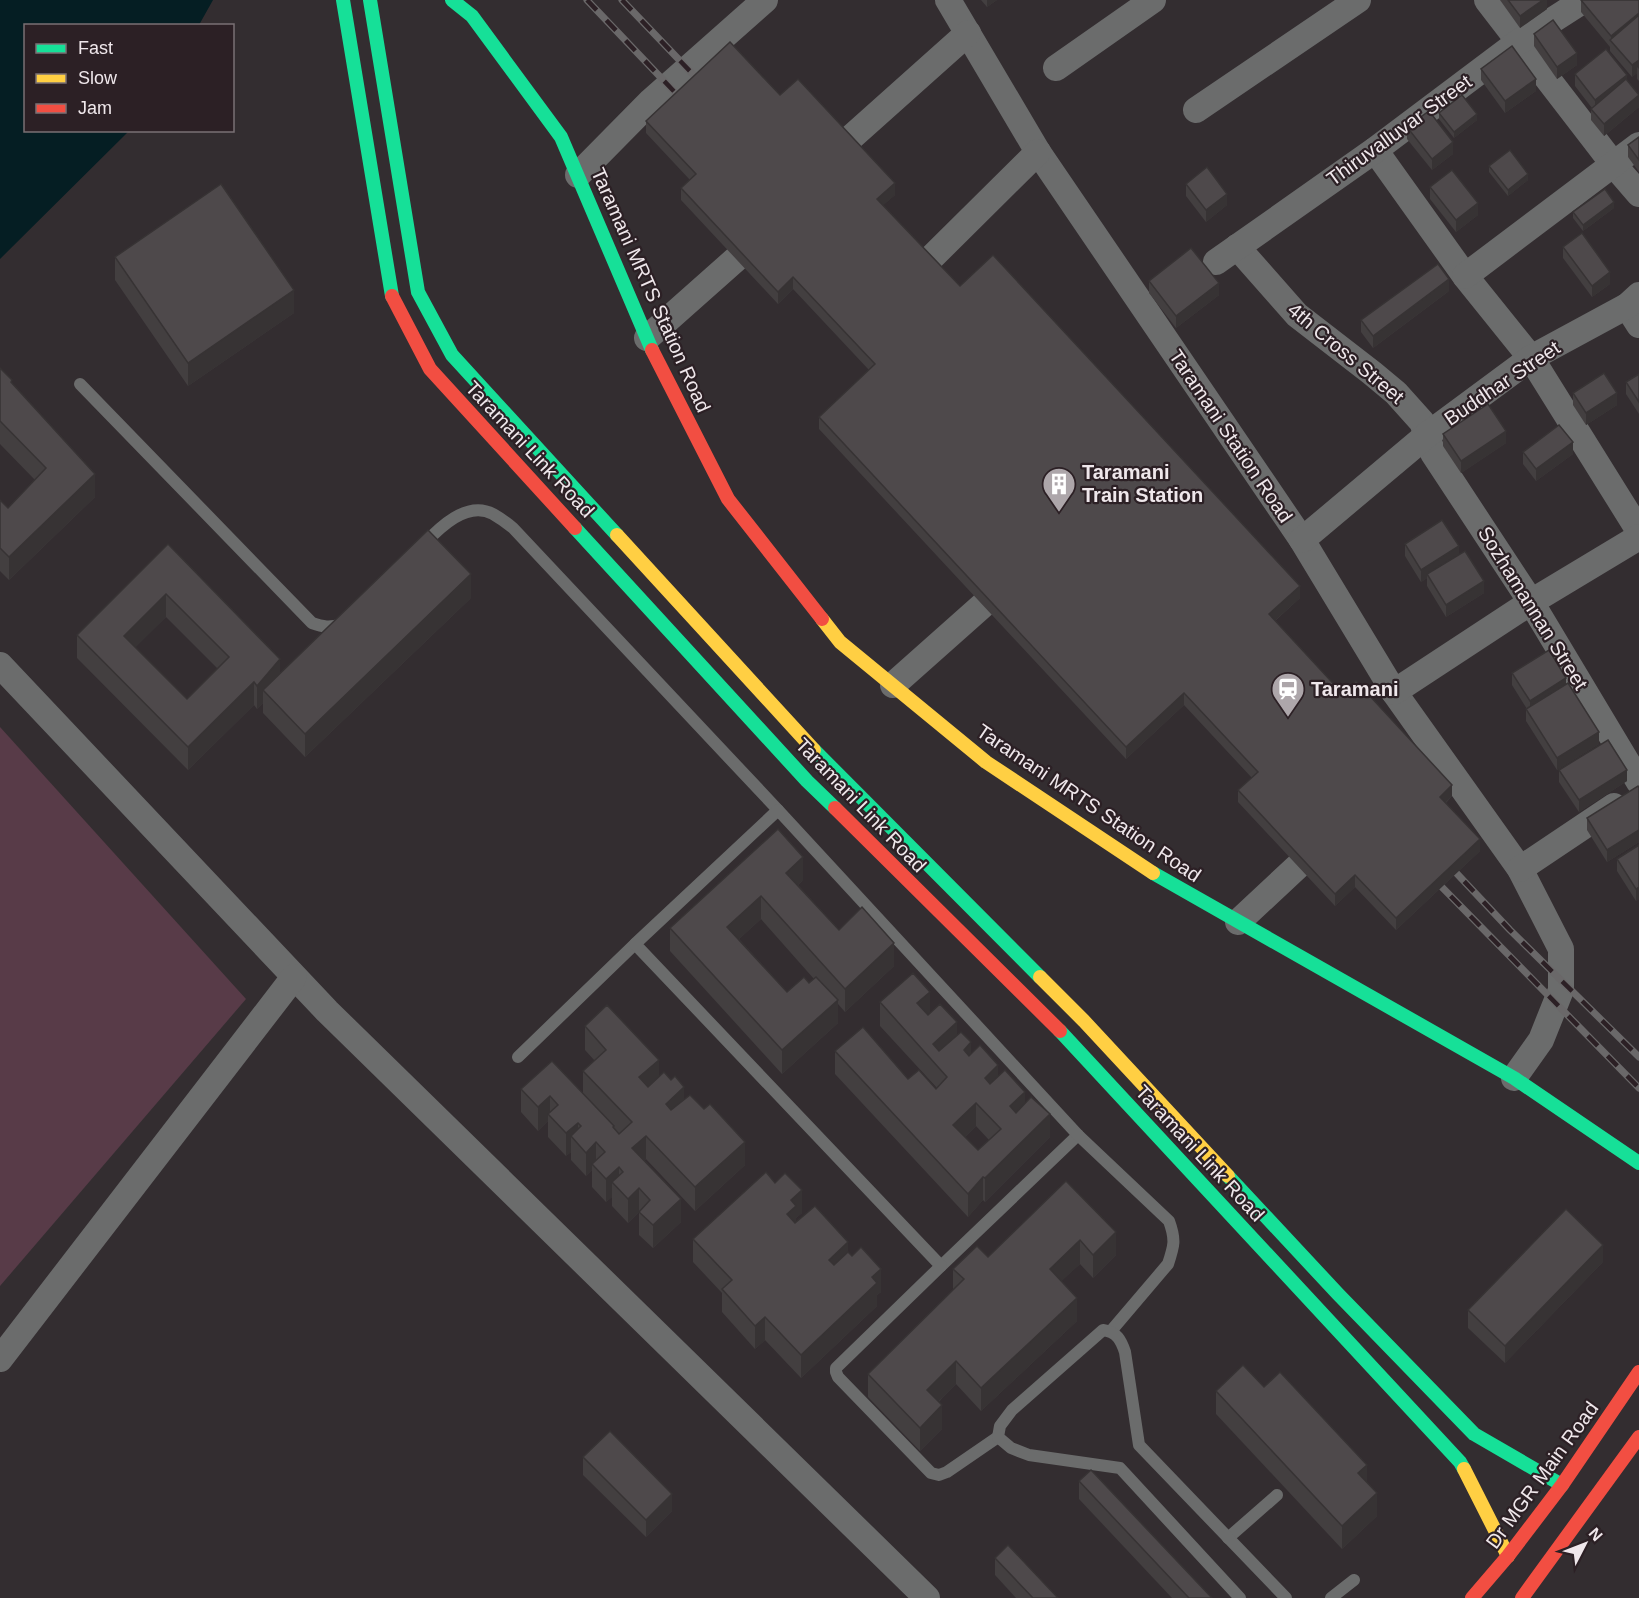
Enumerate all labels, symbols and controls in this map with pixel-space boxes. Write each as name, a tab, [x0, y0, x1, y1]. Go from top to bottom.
legend	[24, 24, 234, 132]
text: Fast	[78, 38, 113, 58]
text: Slow	[78, 68, 118, 88]
street label: Thiruvalluvar Street	[1322, 70, 1476, 190]
text: Jam	[78, 98, 112, 118]
street label: Taramani MRTS Station Road	[587, 164, 715, 416]
street label: 4th Cross Street	[1284, 298, 1409, 408]
street label: Buddhar Street	[1440, 336, 1564, 430]
street label: Taramani Station Road	[1165, 346, 1297, 526]
street label: Taramani Link Road	[461, 376, 599, 522]
place label: Taramani Train Station	[1082, 461, 1203, 506]
building icon: Taramani Train Station	[1041, 466, 1077, 513]
street label: Sozhamannan Street	[1474, 522, 1592, 694]
station icon: Taramani	[1270, 671, 1306, 718]
place label: Taramani	[1311, 678, 1398, 700]
street label: Taramani MRTS Station Road	[973, 720, 1205, 886]
street label: Taramani Link Road	[791, 733, 931, 877]
street label: Taramani Link Road	[1131, 1080, 1269, 1226]
street label: Dr MGR Main Road	[1481, 1397, 1603, 1553]
north arrow	[1555, 1514, 1615, 1574]
text: N	[1586, 1524, 1606, 1544]

